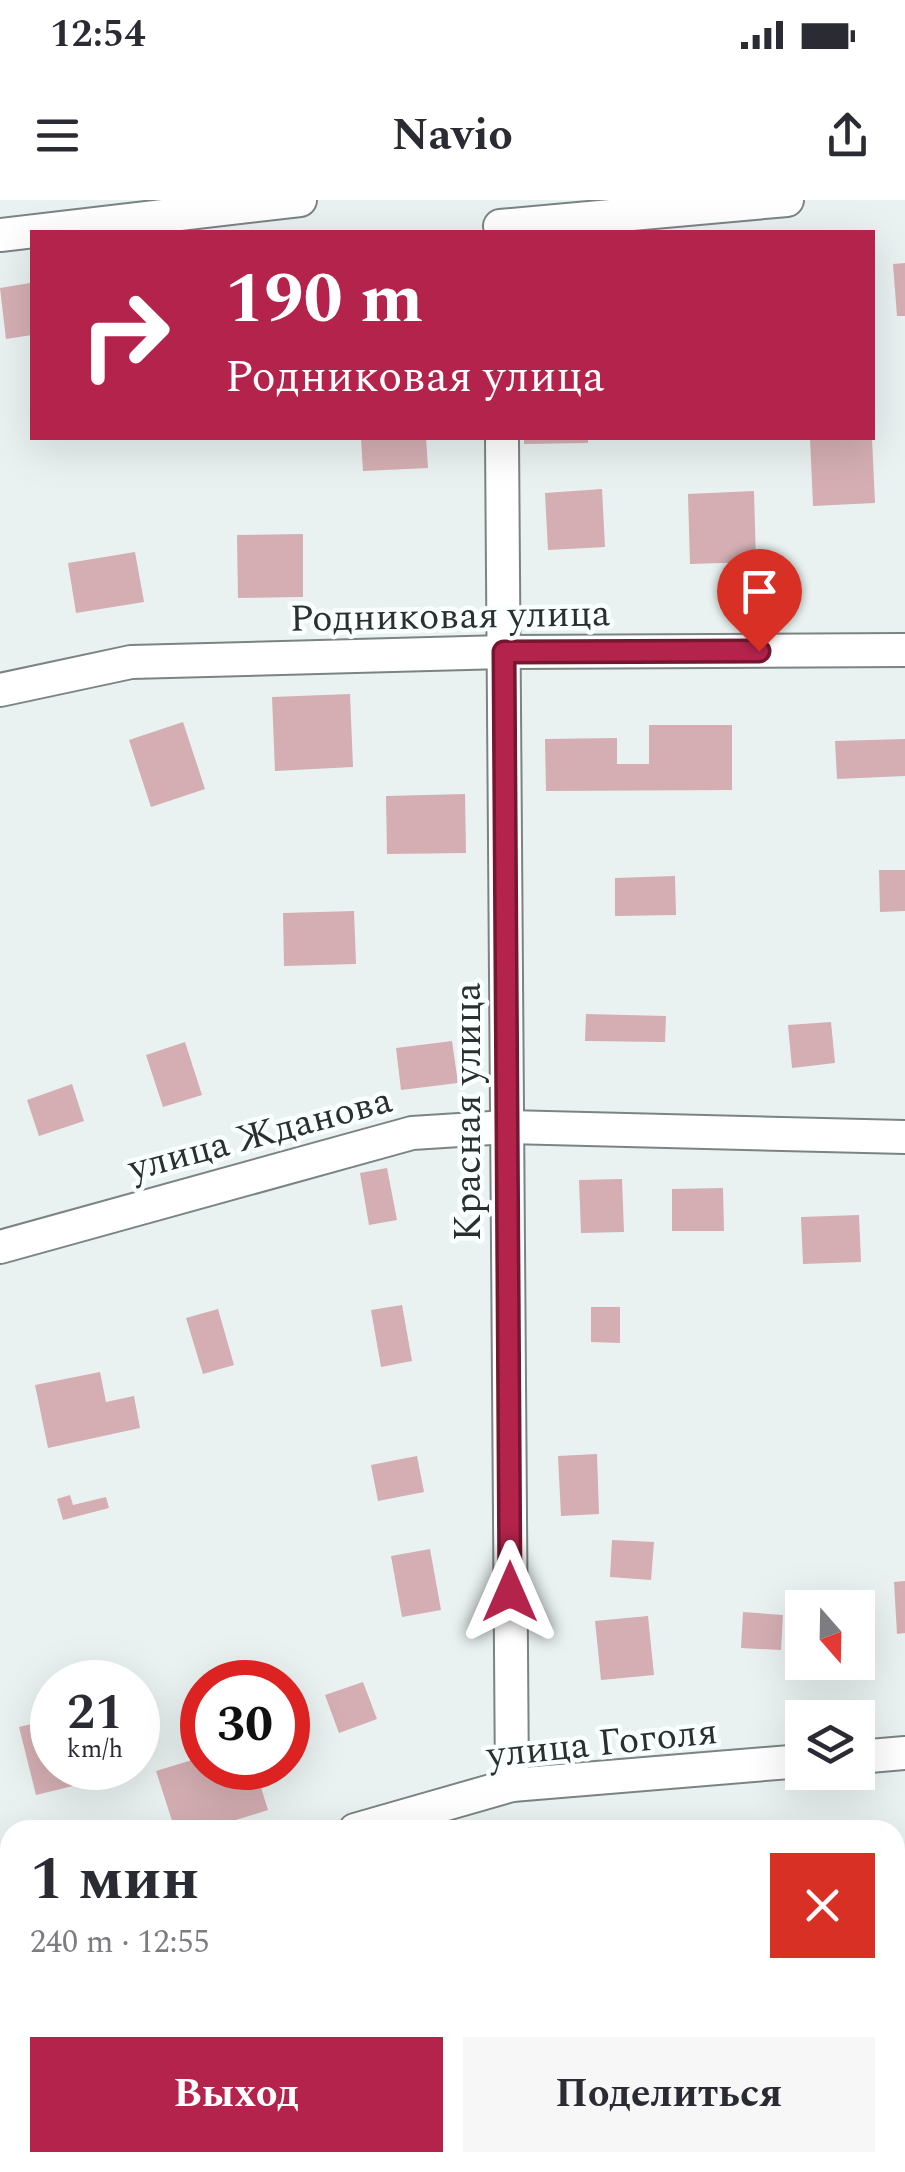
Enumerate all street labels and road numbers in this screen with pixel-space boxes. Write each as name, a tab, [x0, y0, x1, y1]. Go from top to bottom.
street label: Родниковая улица	[289, 585, 611, 649]
street label: Красная улица	[440, 982, 498, 1242]
street label: улица Жданова	[121, 1072, 399, 1198]
street label: улица Гоголя	[483, 1703, 720, 1785]

